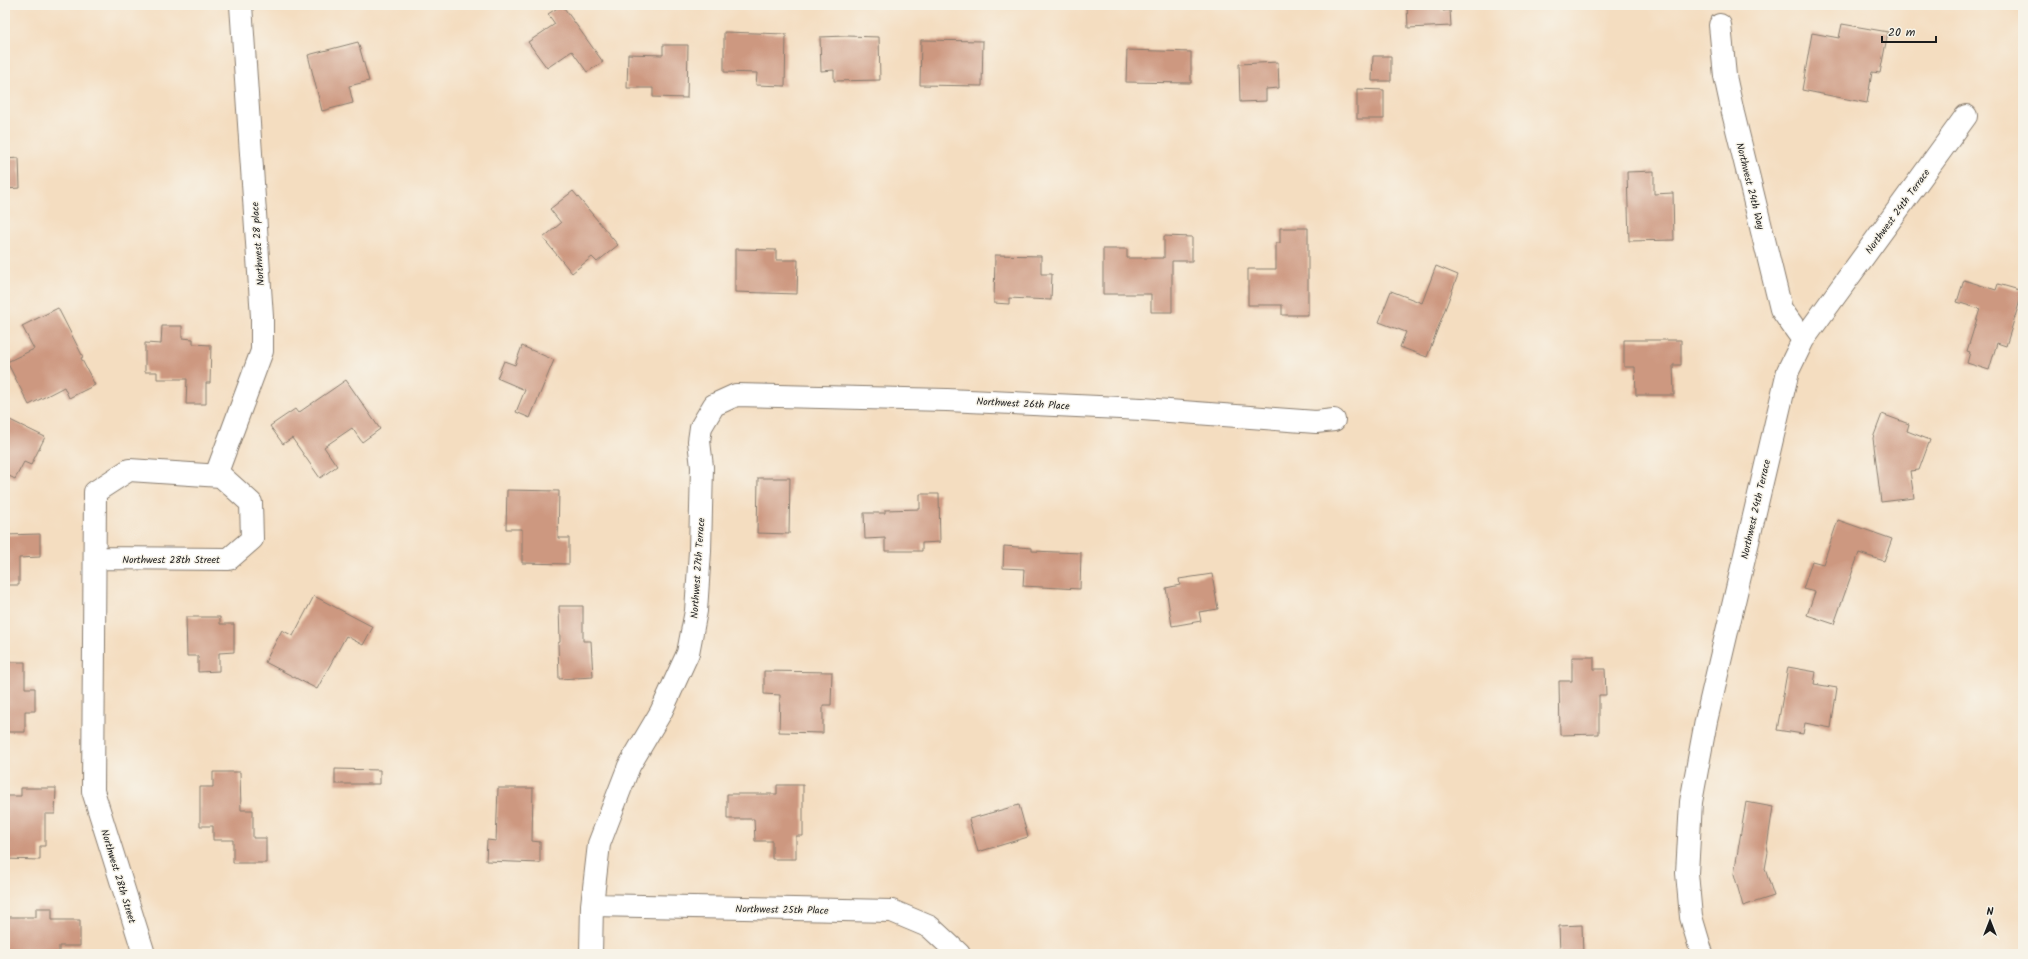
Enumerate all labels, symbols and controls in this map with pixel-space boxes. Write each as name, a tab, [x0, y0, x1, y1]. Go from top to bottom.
scale bar	[1882, 18, 1936, 44]
text: 20 m	[1888, 23, 1916, 42]
street label: Northwest 24th Way	[1732, 141, 1769, 232]
street label: Northwest 24th Terrace	[1861, 165, 1935, 258]
street label: Northwest 28 place	[247, 201, 269, 286]
street label: Northwest 26th Place	[976, 394, 1070, 414]
street label: Northwest 24th Terrace	[1737, 457, 1775, 561]
street label: Northwest 27th Terrace	[686, 517, 710, 619]
street label: Northwest 28th Street	[122, 552, 220, 568]
street label: Northwest 28th Street	[96, 827, 140, 925]
street label: Northwest 25th Place	[735, 901, 829, 919]
north arrow	[1970, 901, 2010, 941]
text: N	[1987, 903, 1994, 921]

